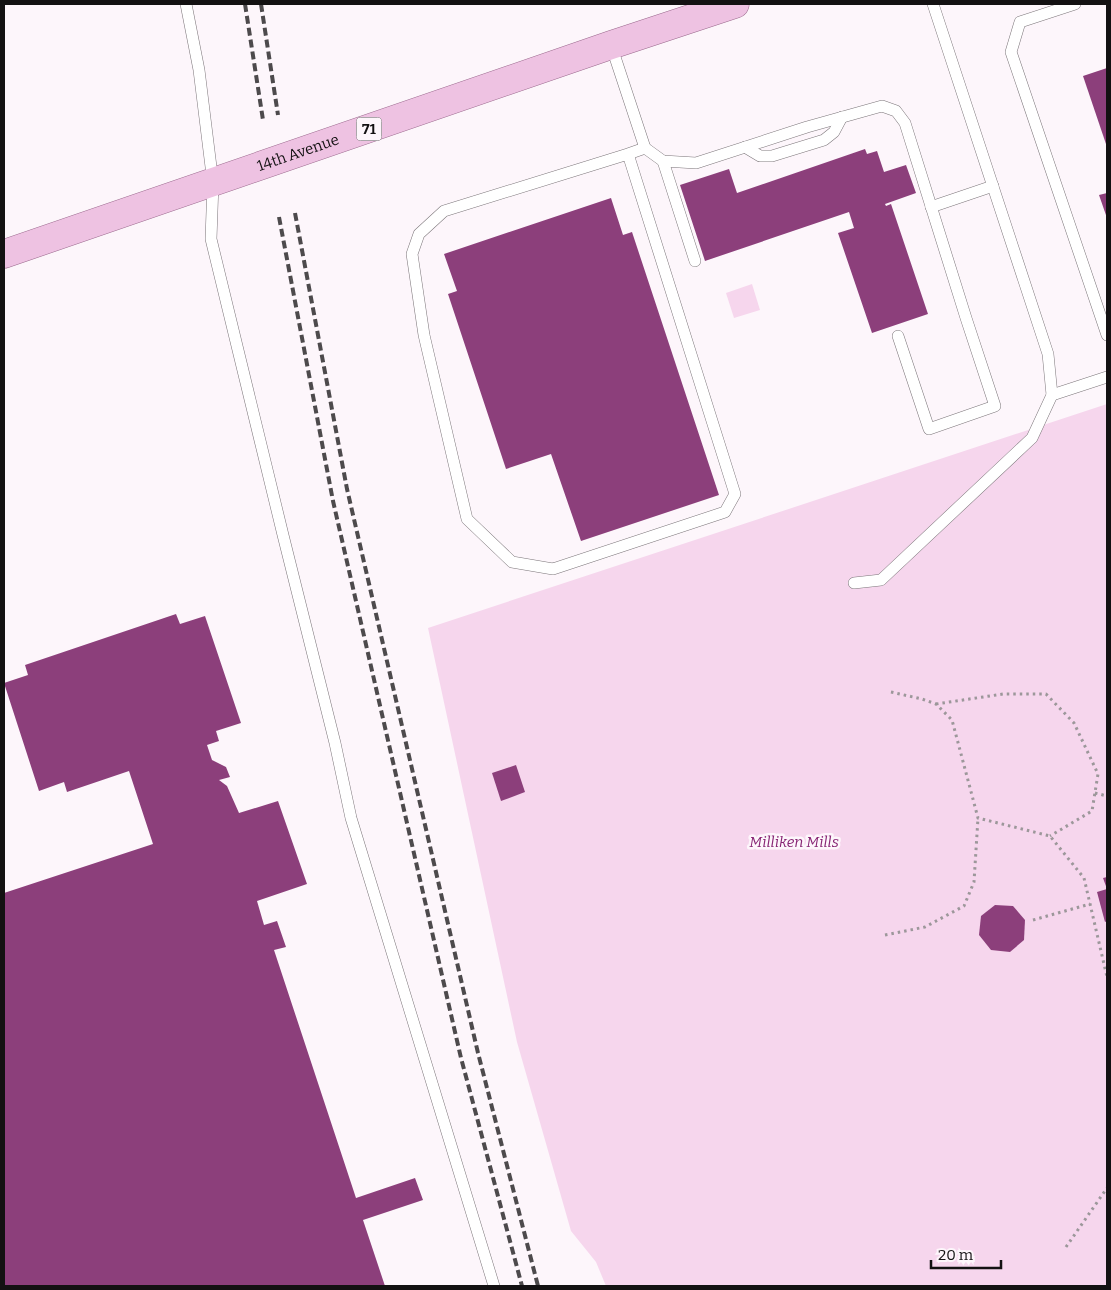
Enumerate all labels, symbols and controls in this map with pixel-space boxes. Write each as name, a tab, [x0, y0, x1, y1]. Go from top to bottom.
road number: 71	[356, 118, 382, 140]
street label: 14th Avenue	[255, 130, 341, 175]
park label: Milliken Mills	[749, 833, 839, 851]
scale bar	[931, 1238, 1001, 1270]
text: 20 m	[938, 1246, 974, 1264]

